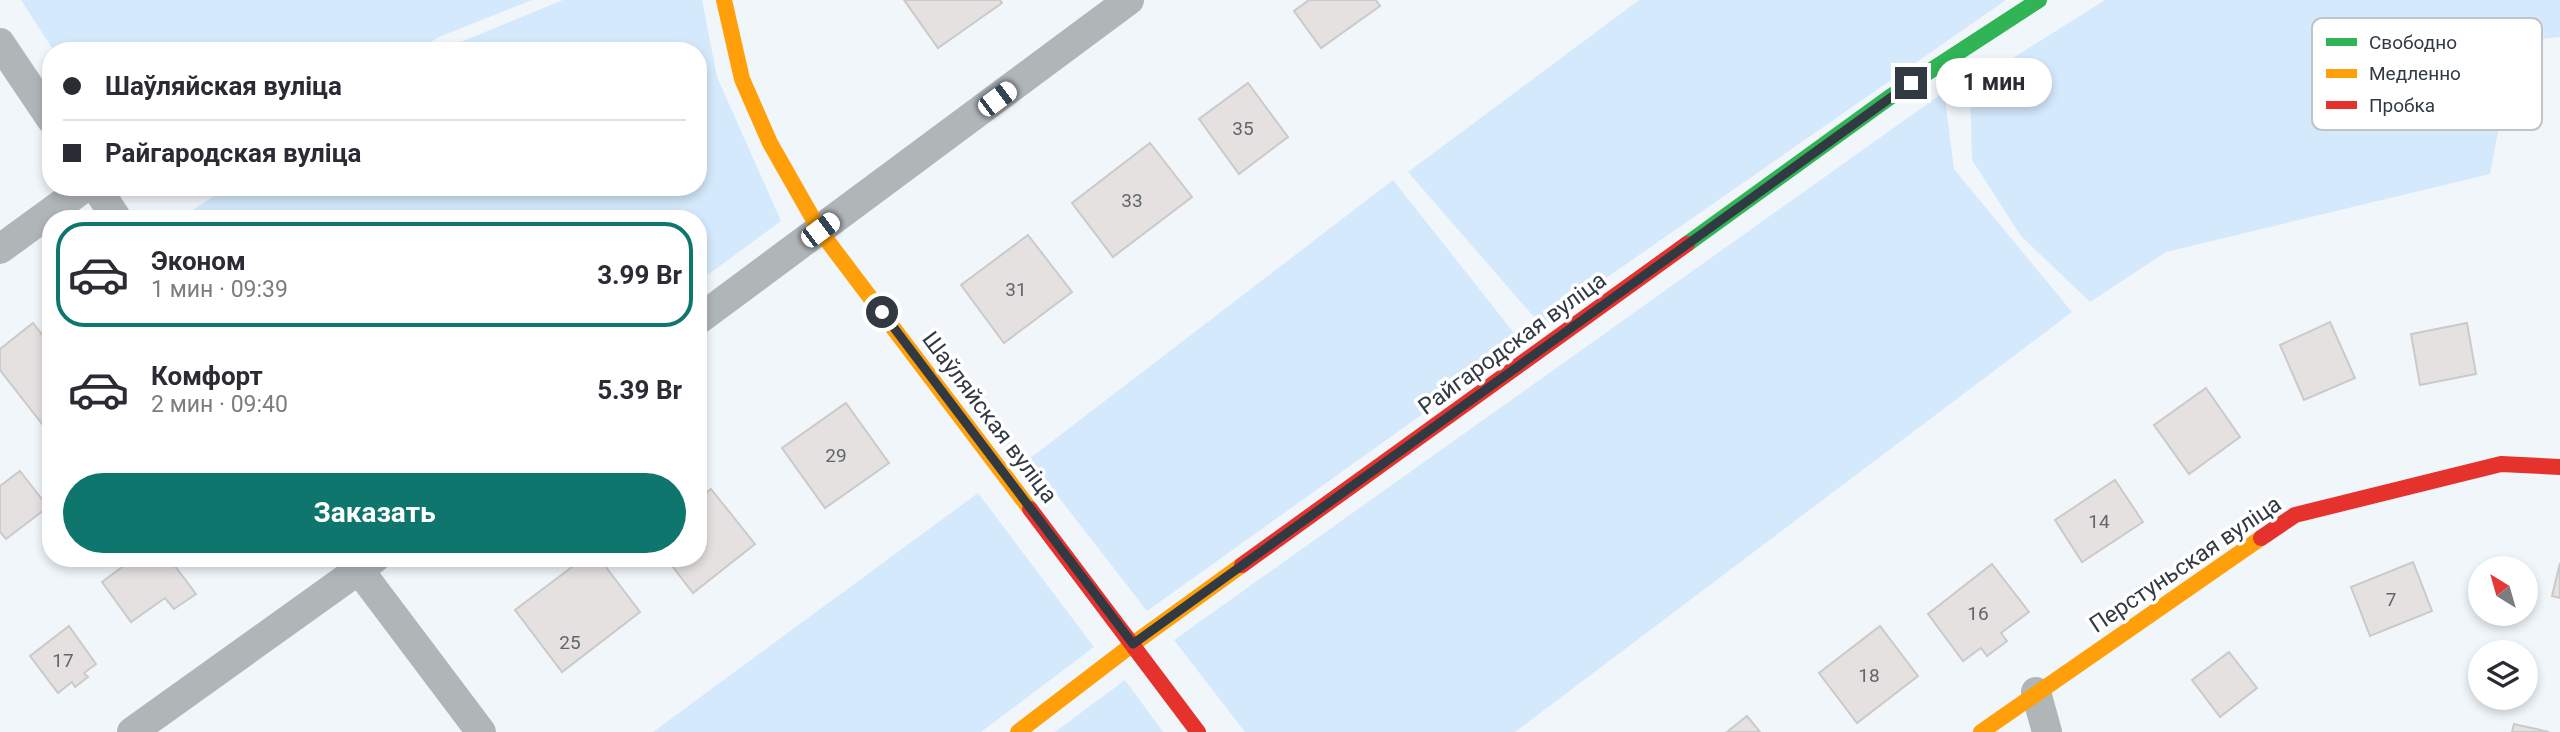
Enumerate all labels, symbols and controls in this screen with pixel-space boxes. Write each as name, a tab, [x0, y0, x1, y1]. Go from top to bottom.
legend	[2312, 18, 2542, 130]
text: Свободно	[2369, 31, 2457, 54]
callout: 1 мин	[1936, 58, 2051, 108]
text: Медленно	[2369, 62, 2461, 85]
route end	[1895, 67, 1927, 99]
text: 1 мин	[1963, 69, 2025, 96]
text: Шаўляйская вуліца	[105, 71, 342, 101]
car	[974, 78, 1021, 120]
text: Пробка	[2369, 94, 2435, 117]
house number: 35	[1232, 117, 1254, 140]
text: Райгародская вуліца	[105, 138, 361, 168]
house number: 33	[1121, 189, 1143, 212]
car	[797, 209, 844, 251]
icon: car	[67, 243, 130, 306]
text: Эконом	[151, 246, 246, 276]
text: 3.99 Br	[597, 260, 682, 290]
street label: Райгародская вуліца	[1413, 266, 1611, 421]
text: 1 мин · 09:39	[151, 276, 288, 303]
house number: 31	[1005, 278, 1027, 301]
route start	[866, 296, 898, 328]
street label: Шаўляйская вуліца	[916, 326, 1063, 508]
icon: car	[67, 358, 130, 421]
text: Комфорт	[151, 361, 263, 391]
text: 5.39 Br	[597, 375, 682, 405]
text: 2 мин · 09:40	[151, 391, 288, 418]
house number: 29	[825, 444, 847, 467]
button: Заказать	[63, 473, 686, 553]
street label: Перстуньская вуліца	[2084, 490, 2286, 639]
house number: 14	[2088, 510, 2110, 533]
north arrow	[2468, 556, 2538, 626]
map controls	[2468, 556, 2538, 710]
house number: 7	[2386, 588, 2396, 611]
house number: 16	[1967, 602, 1989, 625]
house number: 25	[559, 631, 581, 654]
button: layers	[2468, 640, 2538, 710]
house number: 17	[52, 649, 74, 672]
house number: 18	[1858, 664, 1880, 687]

